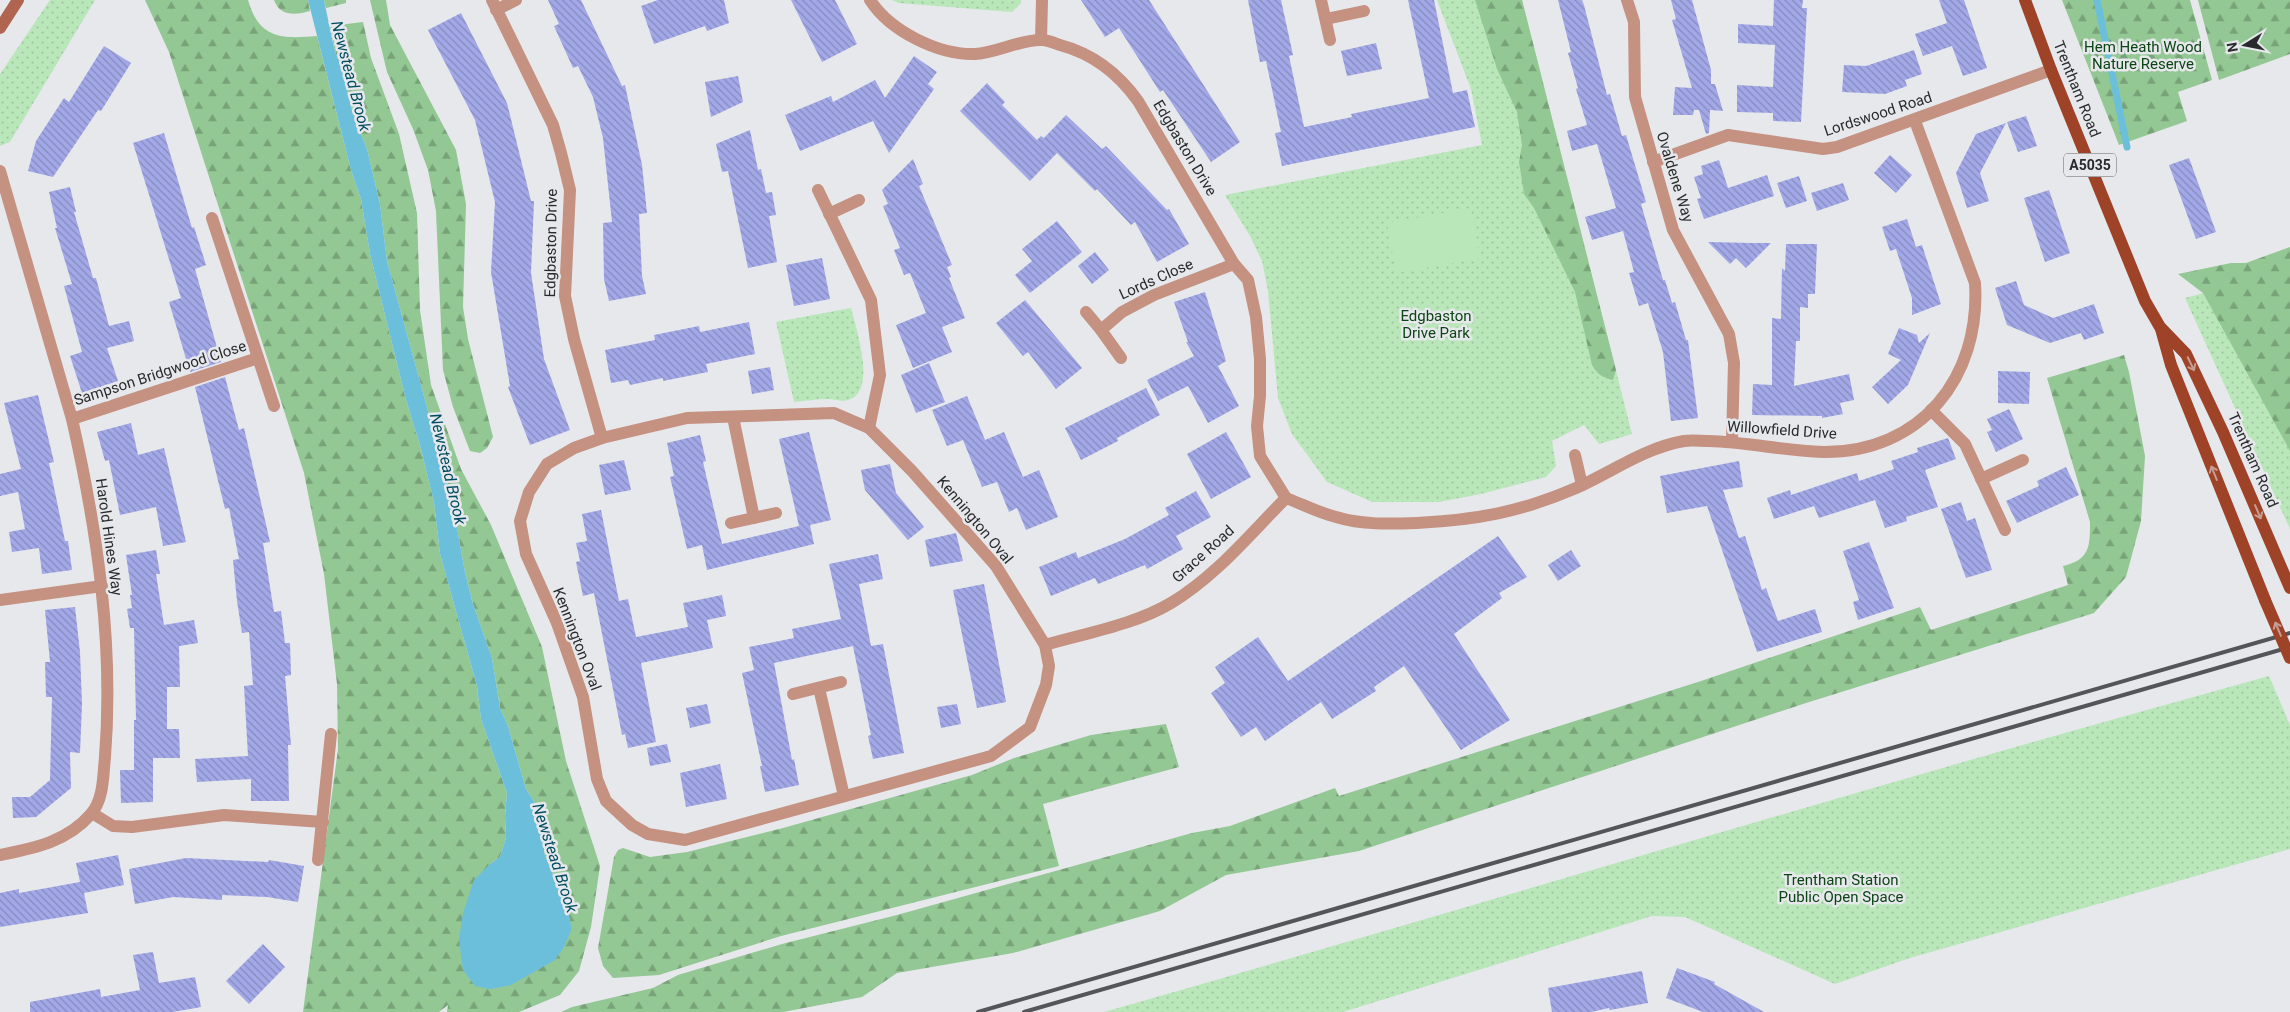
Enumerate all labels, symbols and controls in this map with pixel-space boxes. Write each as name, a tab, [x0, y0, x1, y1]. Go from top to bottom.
water label: Newstead Brook	[327, 19, 375, 134]
north arrow	[2220, 20, 2270, 70]
street label: Trentham Road	[2050, 38, 2104, 140]
park label: Hem Heath Wood Nature Reserve	[2084, 38, 2202, 73]
text: N	[2223, 41, 2241, 54]
street label: Lordswood Road	[1822, 88, 1934, 140]
street label: Edgbaston Drive	[1149, 97, 1221, 199]
street label: Ovaldene Way	[1653, 129, 1697, 225]
road number: A5035	[2064, 154, 2116, 176]
street label: Edgbaston Drive	[541, 189, 561, 297]
street label: Lords Close	[1116, 255, 1196, 303]
park label: Edgbaston Drive Park	[1400, 307, 1472, 342]
street label: Sampson Bridgwood Close	[72, 337, 248, 409]
one-way arrow	[2186, 357, 2196, 372]
street label: Trentham Road	[2224, 410, 2282, 510]
water label: Newstead Brook	[426, 411, 470, 528]
street label: Willowfield Drive	[1727, 417, 1837, 443]
one-way arrow	[2209, 466, 2218, 481]
street label: Kennington Oval	[933, 473, 1017, 567]
street label: Harold Hines Way	[92, 477, 126, 597]
one-way arrow	[2253, 504, 2263, 519]
street label: Grace Road	[1168, 522, 1238, 586]
street label: Kennington Oval	[549, 585, 605, 693]
one-way arrow	[2272, 622, 2282, 637]
water label: Newstead Brook	[528, 801, 582, 916]
park label: Trentham Station Public Open Space	[1778, 871, 1904, 906]

